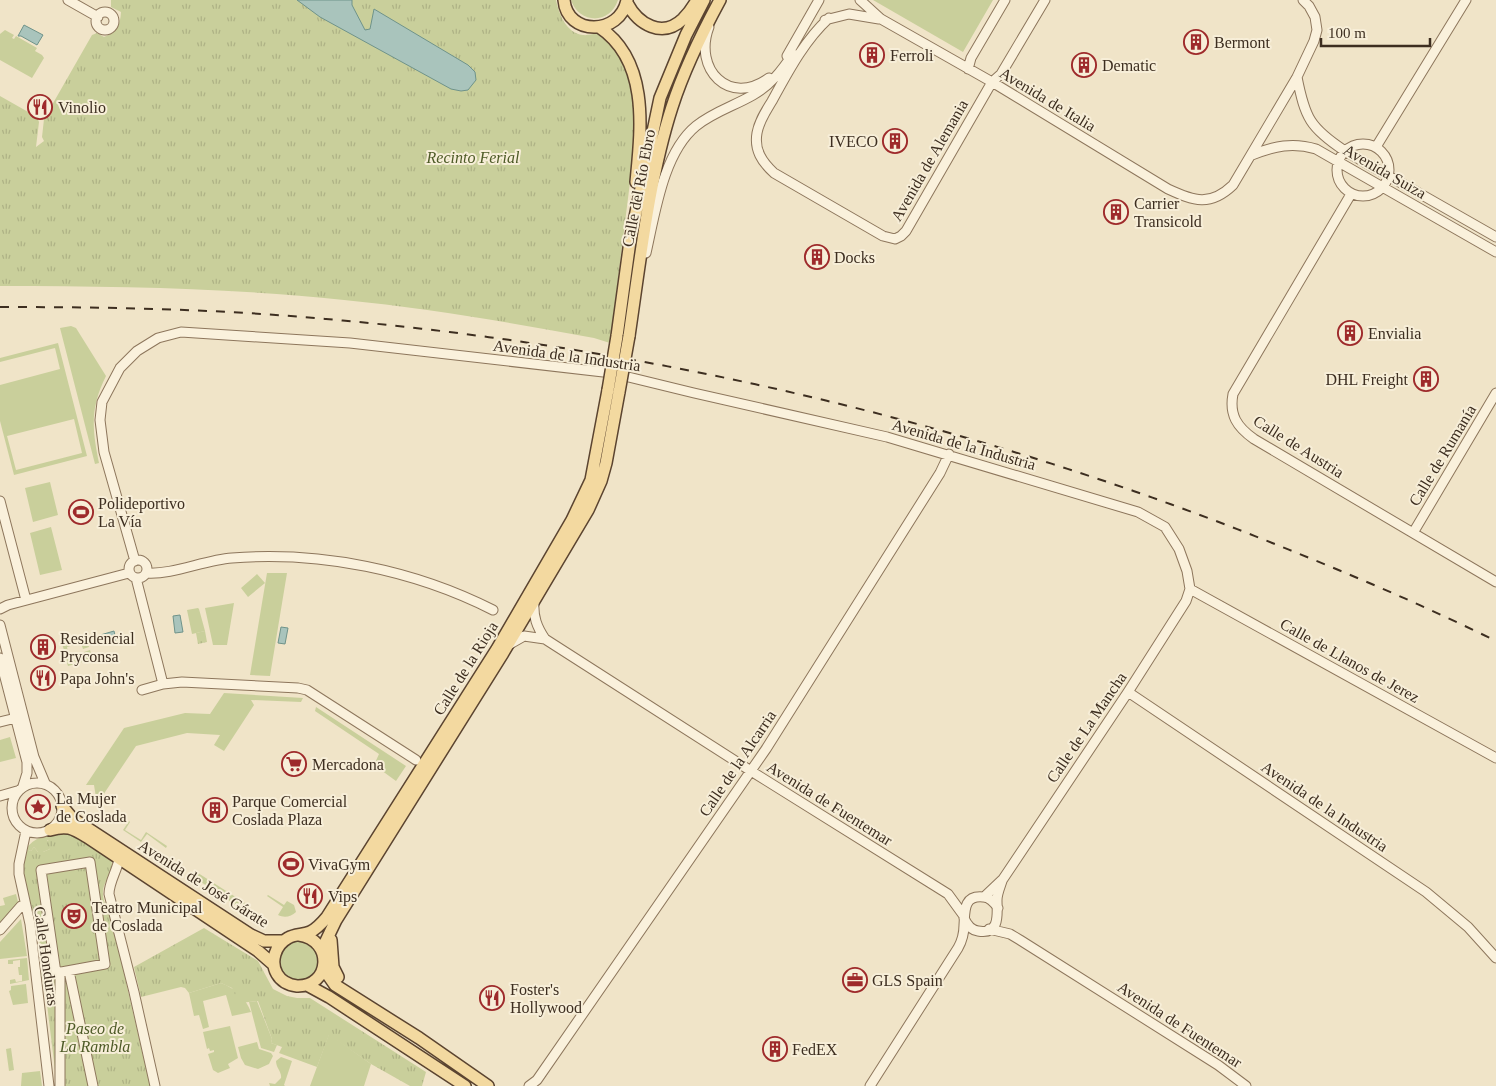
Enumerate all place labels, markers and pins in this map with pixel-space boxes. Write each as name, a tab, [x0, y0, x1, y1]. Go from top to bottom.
building icon: Bermont	[1183, 29, 1209, 55]
place label: Bermont	[1214, 34, 1271, 51]
building icon: Ferroli	[859, 42, 885, 68]
place label: Ferroli	[890, 47, 934, 64]
building icon: Dematic	[1071, 52, 1097, 78]
place label: Dematic	[1102, 57, 1156, 74]
restaurant icon: Vinolio	[27, 94, 53, 120]
place label: Vinolio	[58, 99, 106, 116]
building icon: IVECO	[882, 128, 908, 154]
place label: IVECO	[829, 133, 878, 150]
place label: Carrier Transicold	[1134, 195, 1202, 230]
building icon: Carrier Transicold	[1103, 199, 1129, 225]
building icon: Docks	[804, 244, 830, 270]
place label: Docks	[834, 249, 875, 266]
building icon: Envialia	[1337, 320, 1363, 346]
place label: Envialia	[1368, 325, 1421, 342]
building icon: DHL Freight	[1413, 366, 1439, 392]
place label: DHL Freight	[1325, 371, 1409, 389]
place label: Polideportivo La Vía	[98, 495, 185, 530]
sports icon: Polideportivo La Vía	[68, 499, 94, 525]
place label: Residencial Pryconsa	[60, 630, 135, 666]
building icon: Residencial Pryconsa	[30, 634, 56, 660]
restaurant icon: Papa John's	[30, 665, 56, 691]
place label: Papa John's	[60, 670, 134, 688]
supermarket icon: Mercadona	[281, 751, 307, 777]
place label: Mercadona	[312, 756, 384, 773]
place label: La Mujer de Coslada	[56, 790, 127, 825]
place label: Parque Comercial Coslada Plaza	[232, 793, 348, 828]
place icon: La Mujer de Coslada	[25, 794, 51, 820]
building icon: Parque Comercial Coslada Plaza	[202, 797, 228, 823]
sports icon: VivaGym	[278, 851, 304, 877]
place label: VivaGym	[308, 856, 371, 874]
restaurant icon: Vips	[297, 883, 323, 909]
place label: Vips	[328, 888, 357, 906]
place label: Teatro Municipal de Coslada	[92, 899, 203, 934]
theatre icon: Teatro Municipal de Coslada	[61, 903, 87, 929]
office icon: GLS Spain	[842, 967, 868, 993]
place label: GLS Spain	[872, 972, 943, 990]
place label: Foster's Hollywood	[510, 981, 582, 1017]
restaurant icon: Foster's Hollywood	[479, 985, 505, 1011]
building icon: FedEX	[762, 1036, 788, 1062]
place label: FedEX	[792, 1041, 838, 1058]

